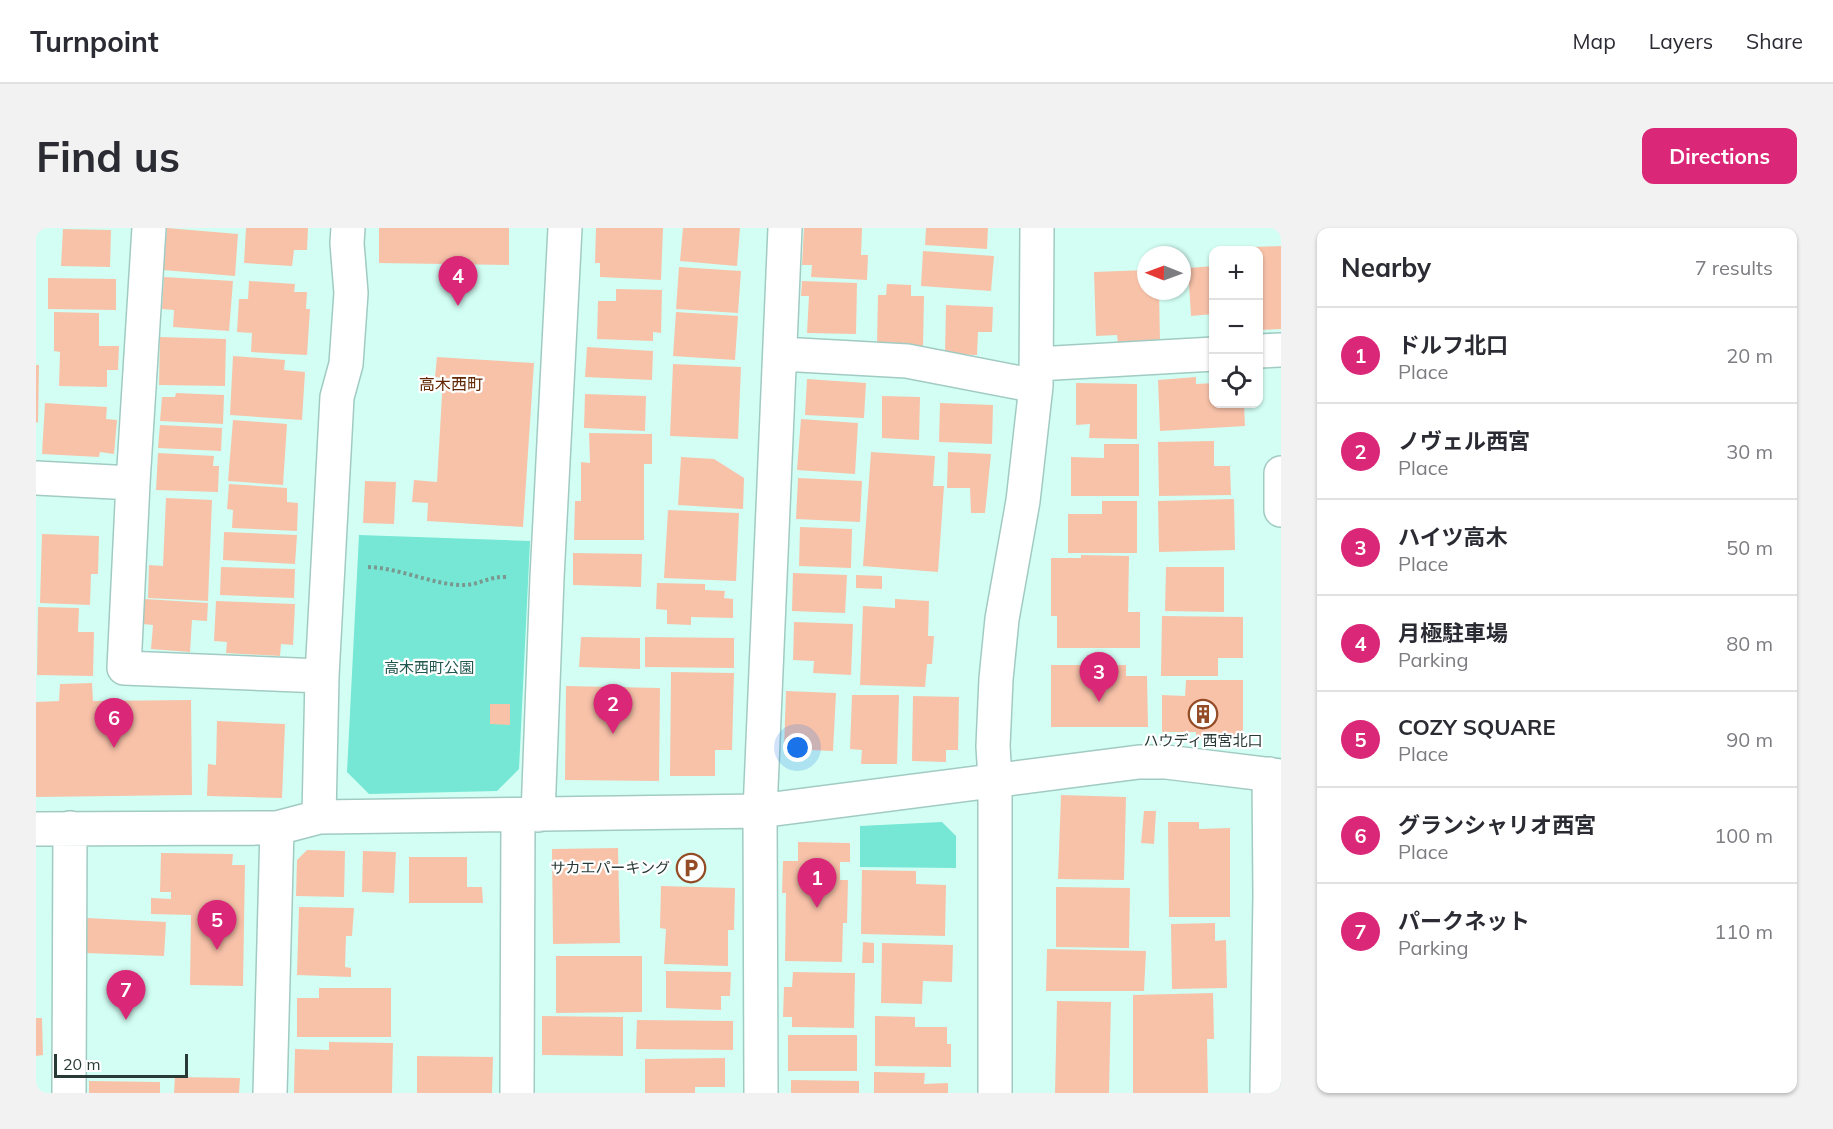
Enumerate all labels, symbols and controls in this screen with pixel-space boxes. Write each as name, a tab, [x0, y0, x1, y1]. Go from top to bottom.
text: Turnpoint	[30, 24, 159, 59]
text: Map	[1573, 28, 1616, 54]
text: Layers	[1649, 28, 1713, 54]
text: Share	[1746, 28, 1803, 54]
button: Directions	[1642, 128, 1797, 184]
text: Find us	[36, 130, 180, 183]
north arrow	[1137, 246, 1191, 300]
map controls	[1209, 246, 1263, 408]
button: +	[1209, 246, 1263, 300]
text: Nearby	[1341, 251, 1431, 284]
text: 7 results	[1695, 255, 1773, 280]
pin: 4	[438, 256, 478, 306]
button: −	[1209, 300, 1263, 354]
text: ドルフ北口	[1398, 331, 1508, 359]
text: 1	[1355, 343, 1367, 368]
text: 20 m	[1726, 343, 1773, 368]
button: locate	[1209, 354, 1263, 408]
text: Place	[1398, 359, 1448, 384]
district label: 高木西町	[419, 374, 483, 394]
text: ノヴェル西宮	[1398, 427, 1530, 455]
text: 2	[1355, 439, 1367, 464]
text: 30 m	[1726, 439, 1773, 464]
text: Place	[1398, 455, 1448, 480]
text: ハイツ高木	[1398, 523, 1508, 551]
text: 3	[1355, 535, 1367, 560]
text: 50 m	[1726, 535, 1773, 560]
text: Place	[1398, 551, 1448, 576]
text: 月極駐車場	[1398, 619, 1508, 647]
text: 4	[1355, 631, 1367, 656]
text: 80 m	[1726, 631, 1773, 656]
text: Parking	[1398, 647, 1469, 672]
pin: 3	[1080, 652, 1118, 702]
park label: 高木西町公園	[384, 658, 474, 677]
pin: 2	[594, 684, 632, 734]
pin: 6	[94, 698, 134, 748]
building icon: ハウディ西宮北口	[1187, 698, 1219, 730]
text: COZY SQUARE	[1398, 713, 1556, 741]
text: 5	[1355, 727, 1367, 752]
text: 90 m	[1726, 727, 1773, 752]
place label: ハウディ西宮北口	[1144, 731, 1262, 750]
your location	[783, 733, 812, 762]
text: Place	[1398, 741, 1448, 766]
text: グランシャリオ西宮	[1398, 811, 1596, 839]
text: 6	[1355, 823, 1367, 848]
text: 100 m	[1714, 823, 1773, 848]
text: Place	[1398, 839, 1448, 864]
parking icon: サカエパーキング	[675, 852, 707, 884]
place label: サカエパーキング	[550, 858, 670, 877]
pin: 1	[798, 858, 836, 908]
pin: 5	[198, 900, 237, 950]
text: パークネット	[1398, 907, 1530, 935]
text: 7	[1355, 919, 1367, 944]
text: 110 m	[1714, 919, 1773, 944]
text: Parking	[1398, 935, 1469, 960]
pin: 7	[106, 970, 146, 1020]
scale bar	[54, 1051, 188, 1078]
text: 20 m	[63, 1054, 100, 1074]

